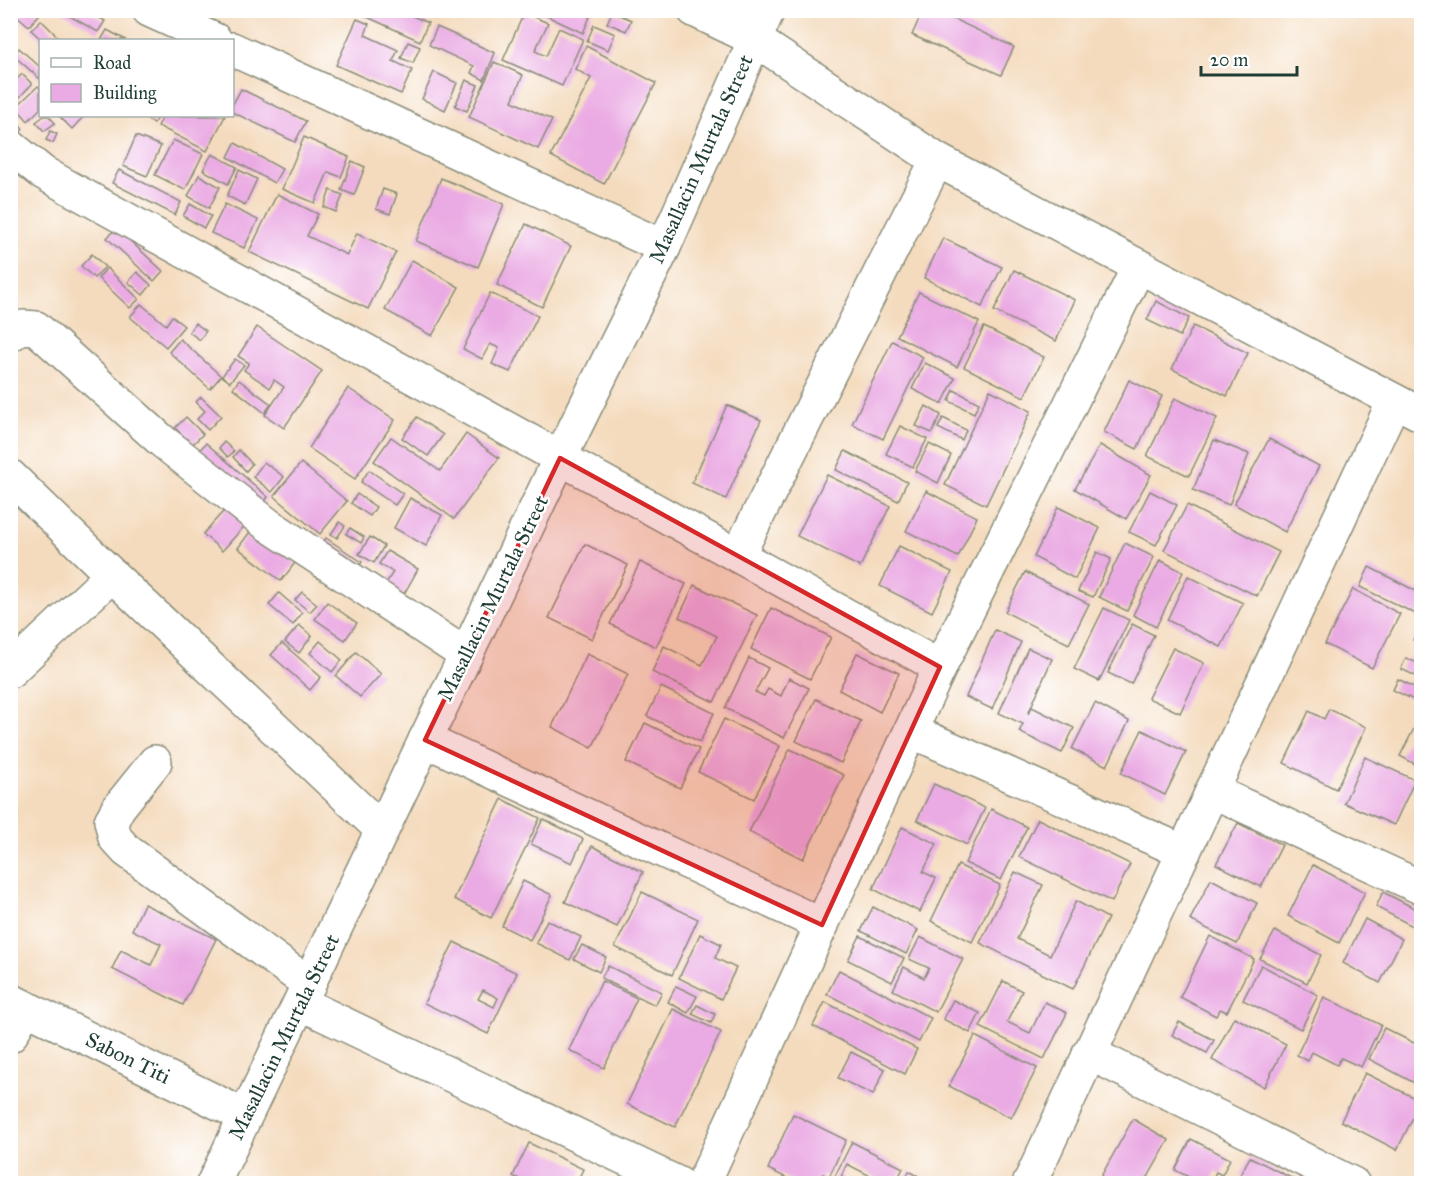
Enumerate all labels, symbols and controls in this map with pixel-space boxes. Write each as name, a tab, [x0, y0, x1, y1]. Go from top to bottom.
legend	[39, 39, 234, 117]
scale bar	[1201, 39, 1297, 77]
text: 20 m	[1210, 49, 1248, 71]
street label: Masallacin Murtala Street	[643, 50, 759, 267]
text: Road	[93, 52, 131, 74]
text: Building	[93, 82, 157, 105]
street label: Masallacin Murtala Street	[432, 490, 554, 705]
street label: Masallacin Murtala Street	[223, 929, 345, 1144]
street label: Sabon Titi	[81, 1026, 175, 1090]

